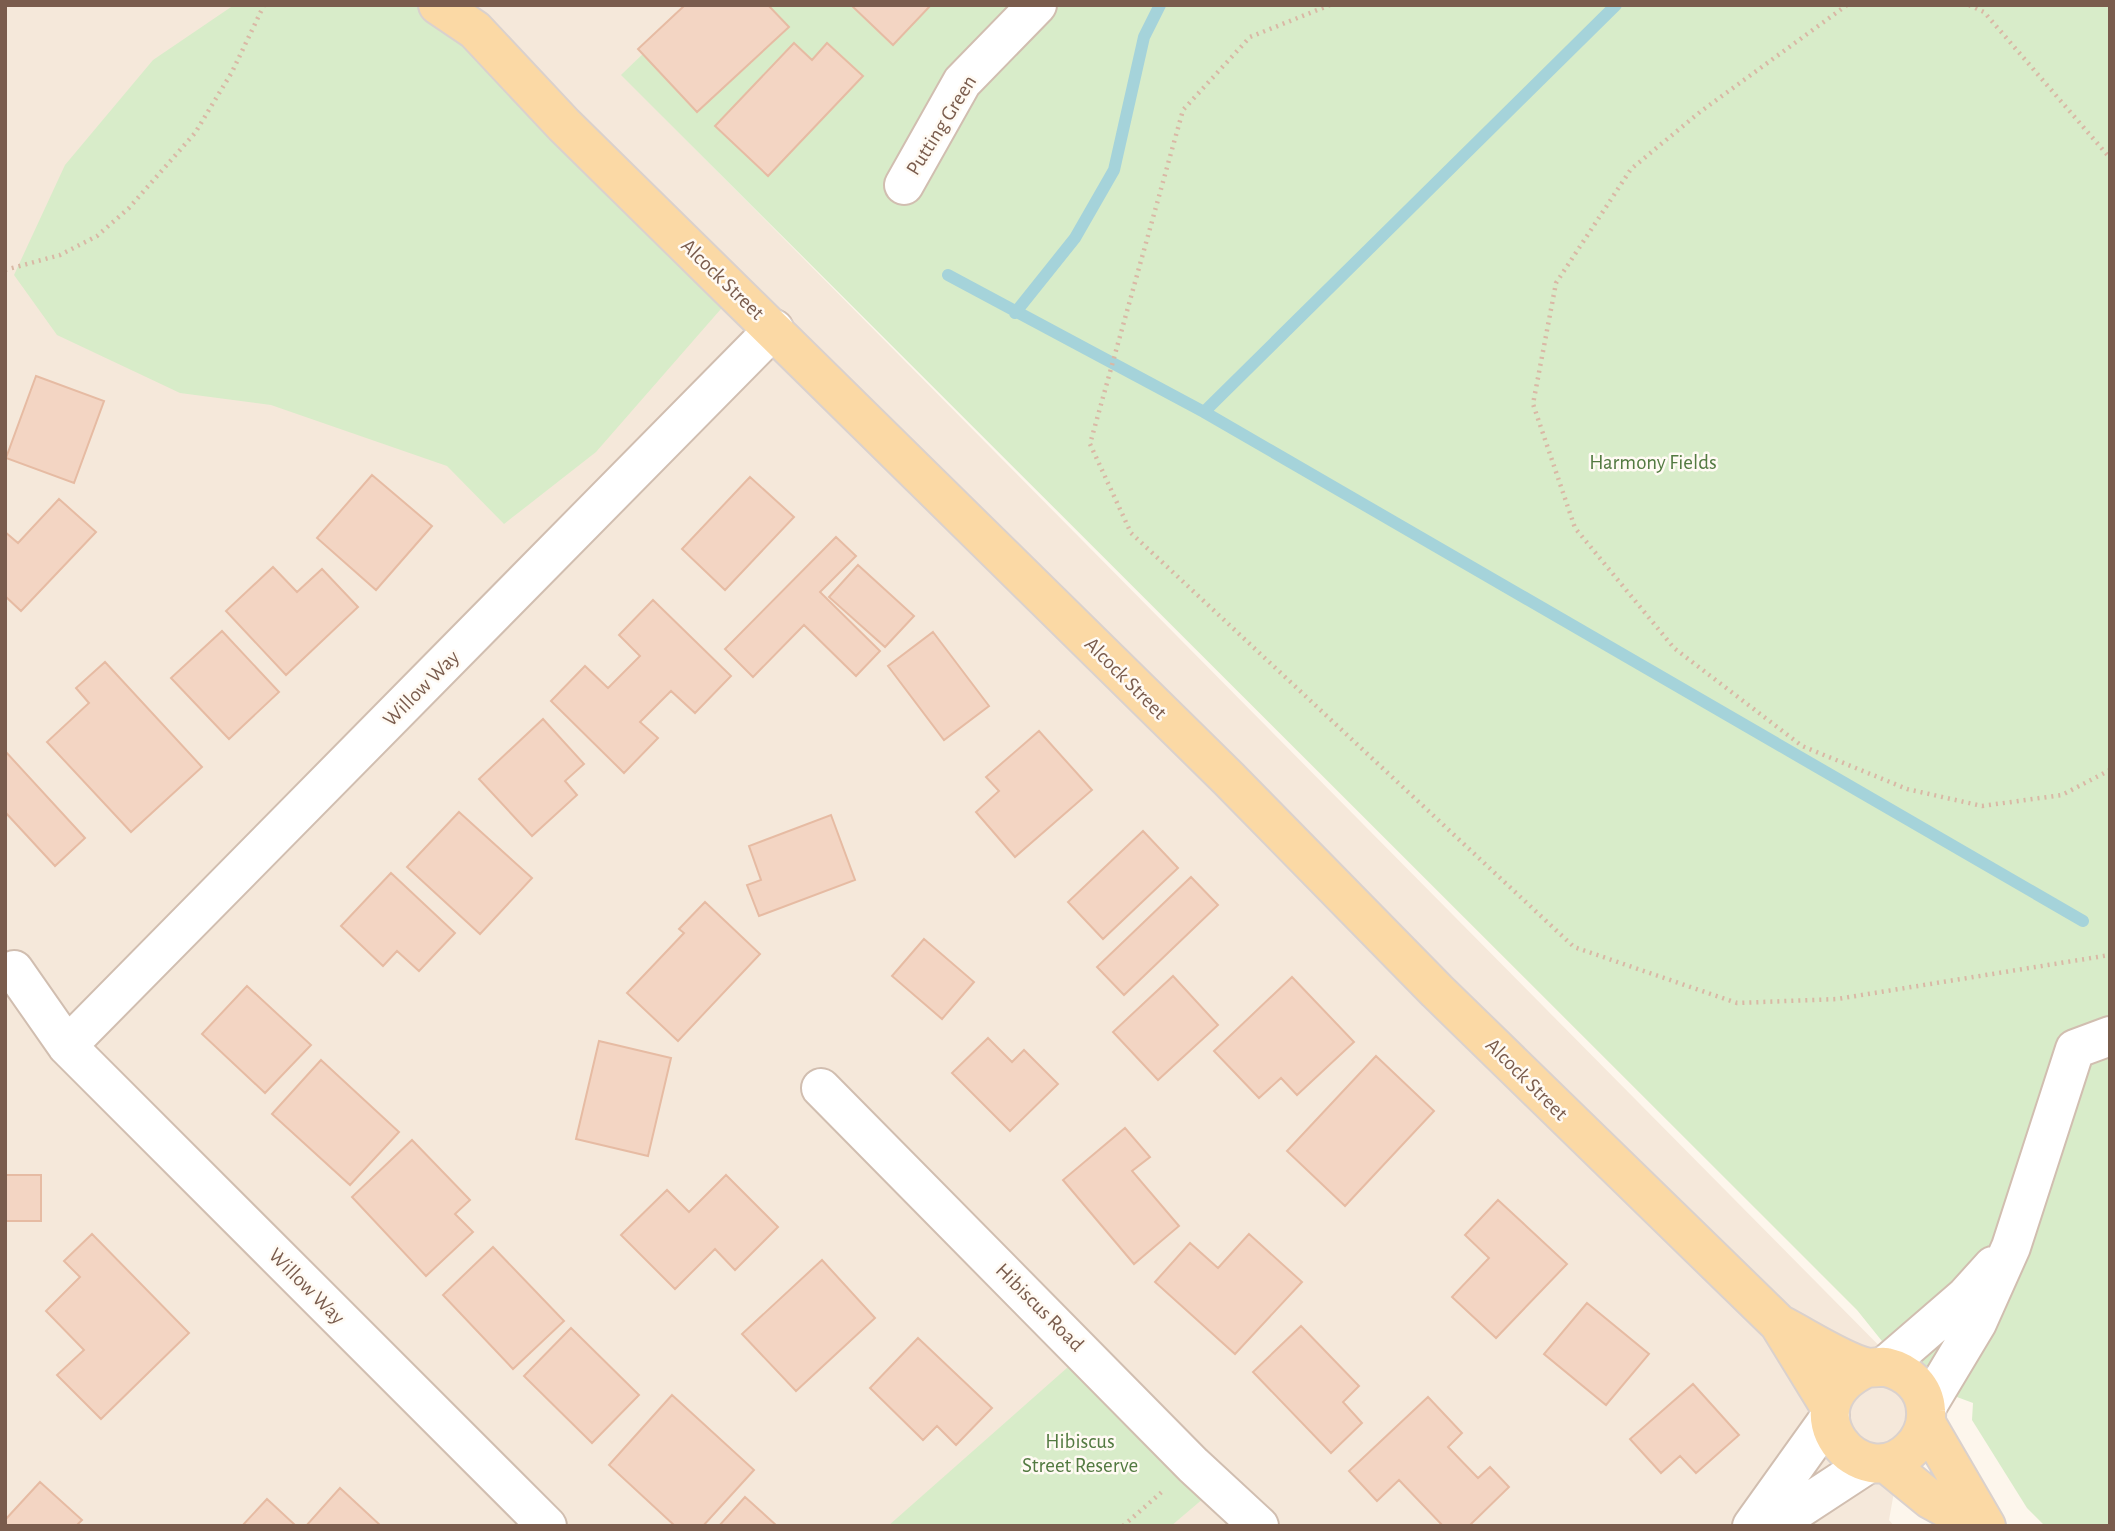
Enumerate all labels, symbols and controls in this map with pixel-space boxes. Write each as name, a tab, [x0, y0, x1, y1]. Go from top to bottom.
street label: Putting Green	[902, 72, 980, 179]
street label: Alcock Street	[677, 235, 768, 324]
park label: Harmony Fields	[1589, 452, 1717, 473]
street label: Alcock Street	[1081, 633, 1171, 724]
street label: Willow Way	[379, 646, 463, 730]
street label: Alcock Street	[1482, 1034, 1572, 1125]
street label: Willow Way	[265, 1244, 349, 1328]
street label: Hibiscus Road	[992, 1259, 1088, 1355]
park label: Hibiscus Street Reserve	[1022, 1431, 1138, 1476]

